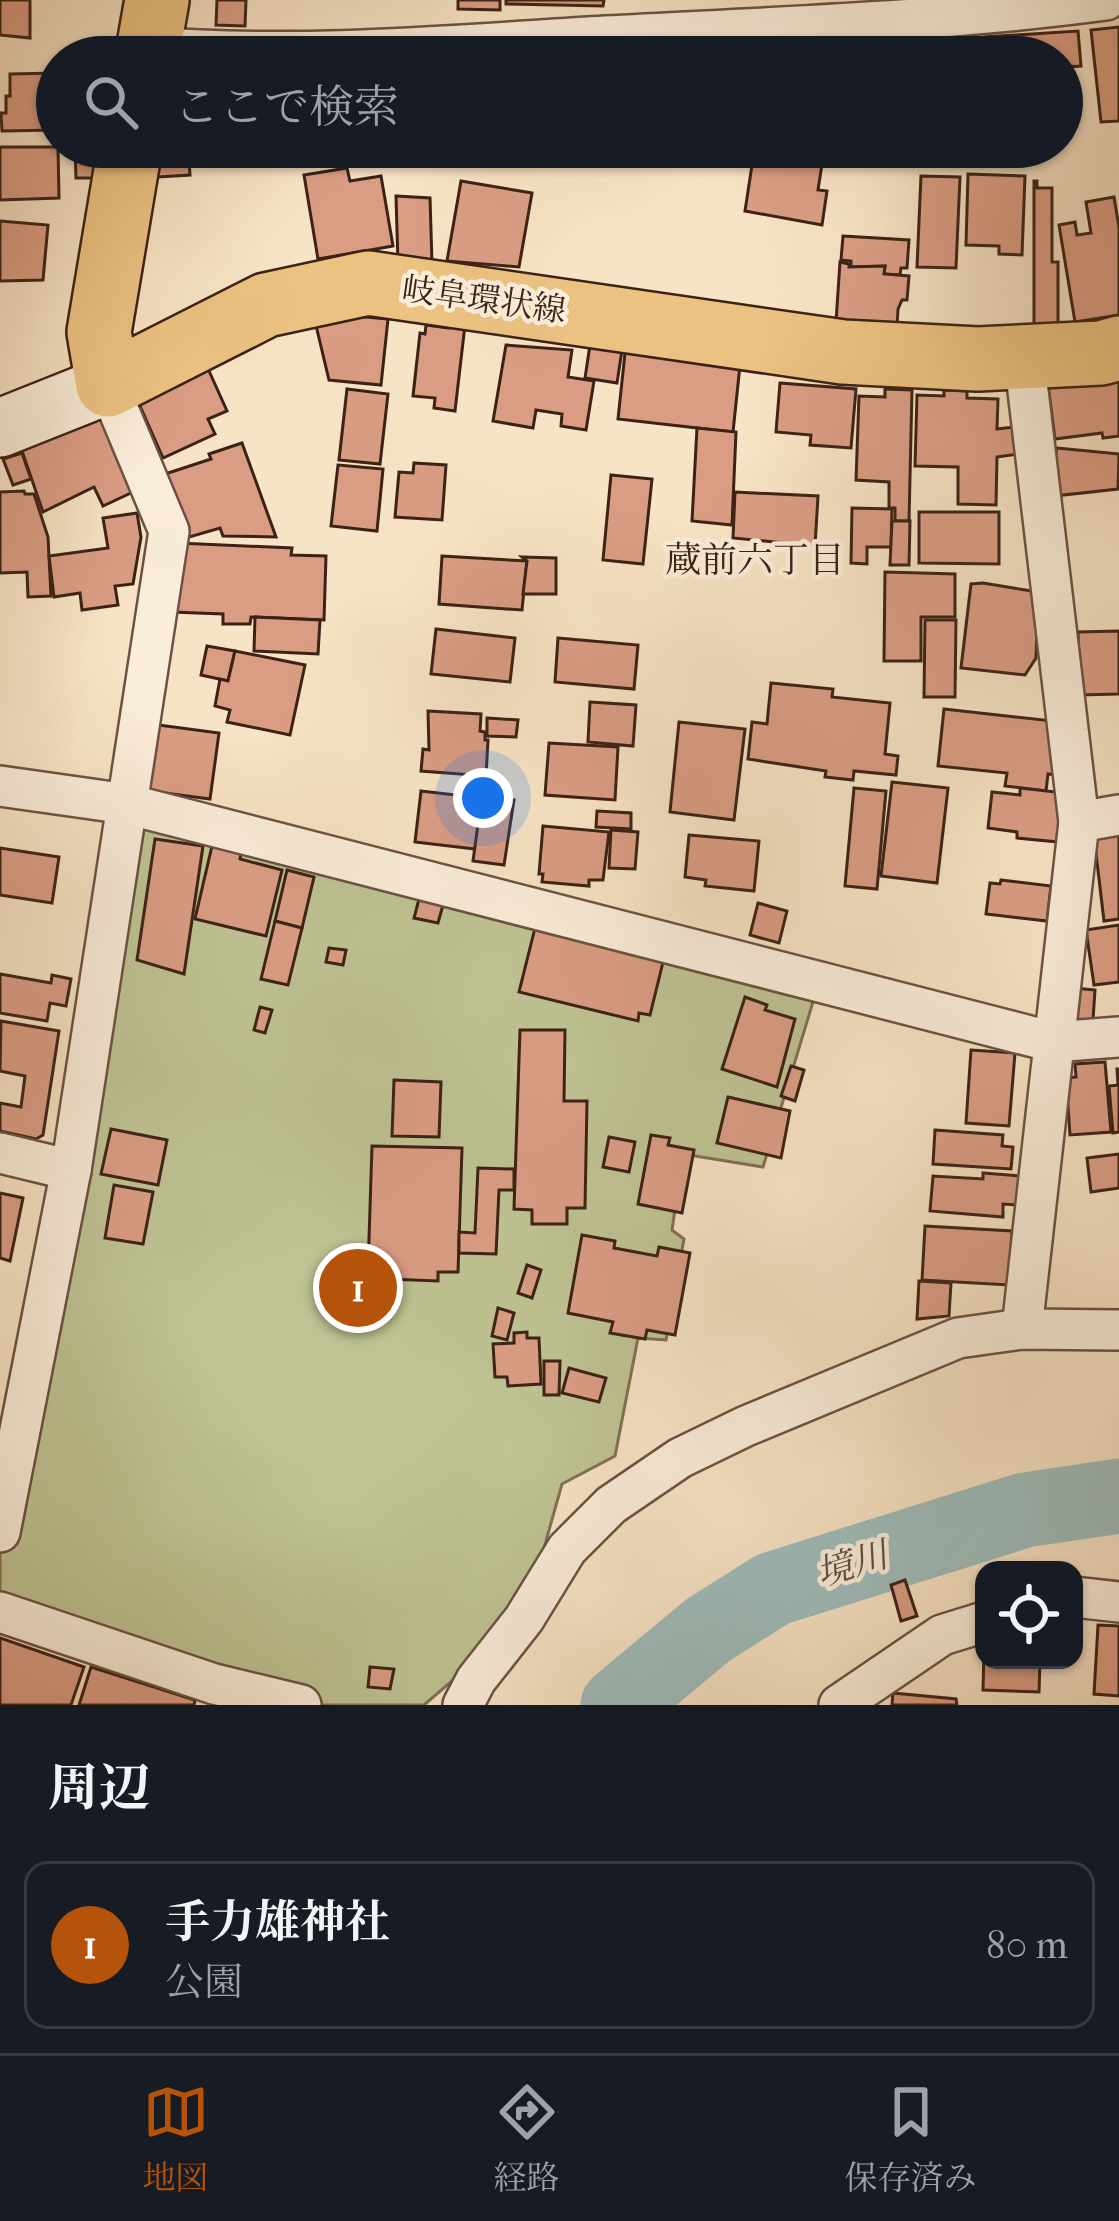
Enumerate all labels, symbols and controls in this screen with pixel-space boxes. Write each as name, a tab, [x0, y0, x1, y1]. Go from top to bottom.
search box	[36, 36, 1083, 168]
icon: search	[78, 69, 144, 135]
text: ここで検索	[174, 81, 399, 134]
street label: 岐阜環状線	[400, 269, 568, 331]
district label: 蔵前六丁目	[665, 539, 845, 581]
your location	[453, 768, 513, 828]
pin: 1	[319, 1243, 397, 1333]
water label: 境川	[811, 1532, 896, 1595]
map controls	[975, 1561, 1083, 1669]
button: locate	[975, 1561, 1083, 1669]
text: 周辺	[48, 1758, 150, 1818]
text: 手力雄神社	[165, 1896, 390, 1949]
text: 1	[83, 1922, 97, 1968]
text: 80 m	[986, 1922, 1068, 1968]
text: 公園	[165, 1959, 243, 2005]
tab: 地図	[143, 2079, 209, 2198]
tab: 経路	[494, 2079, 560, 2198]
tab: 保存済み	[845, 2079, 977, 2198]

